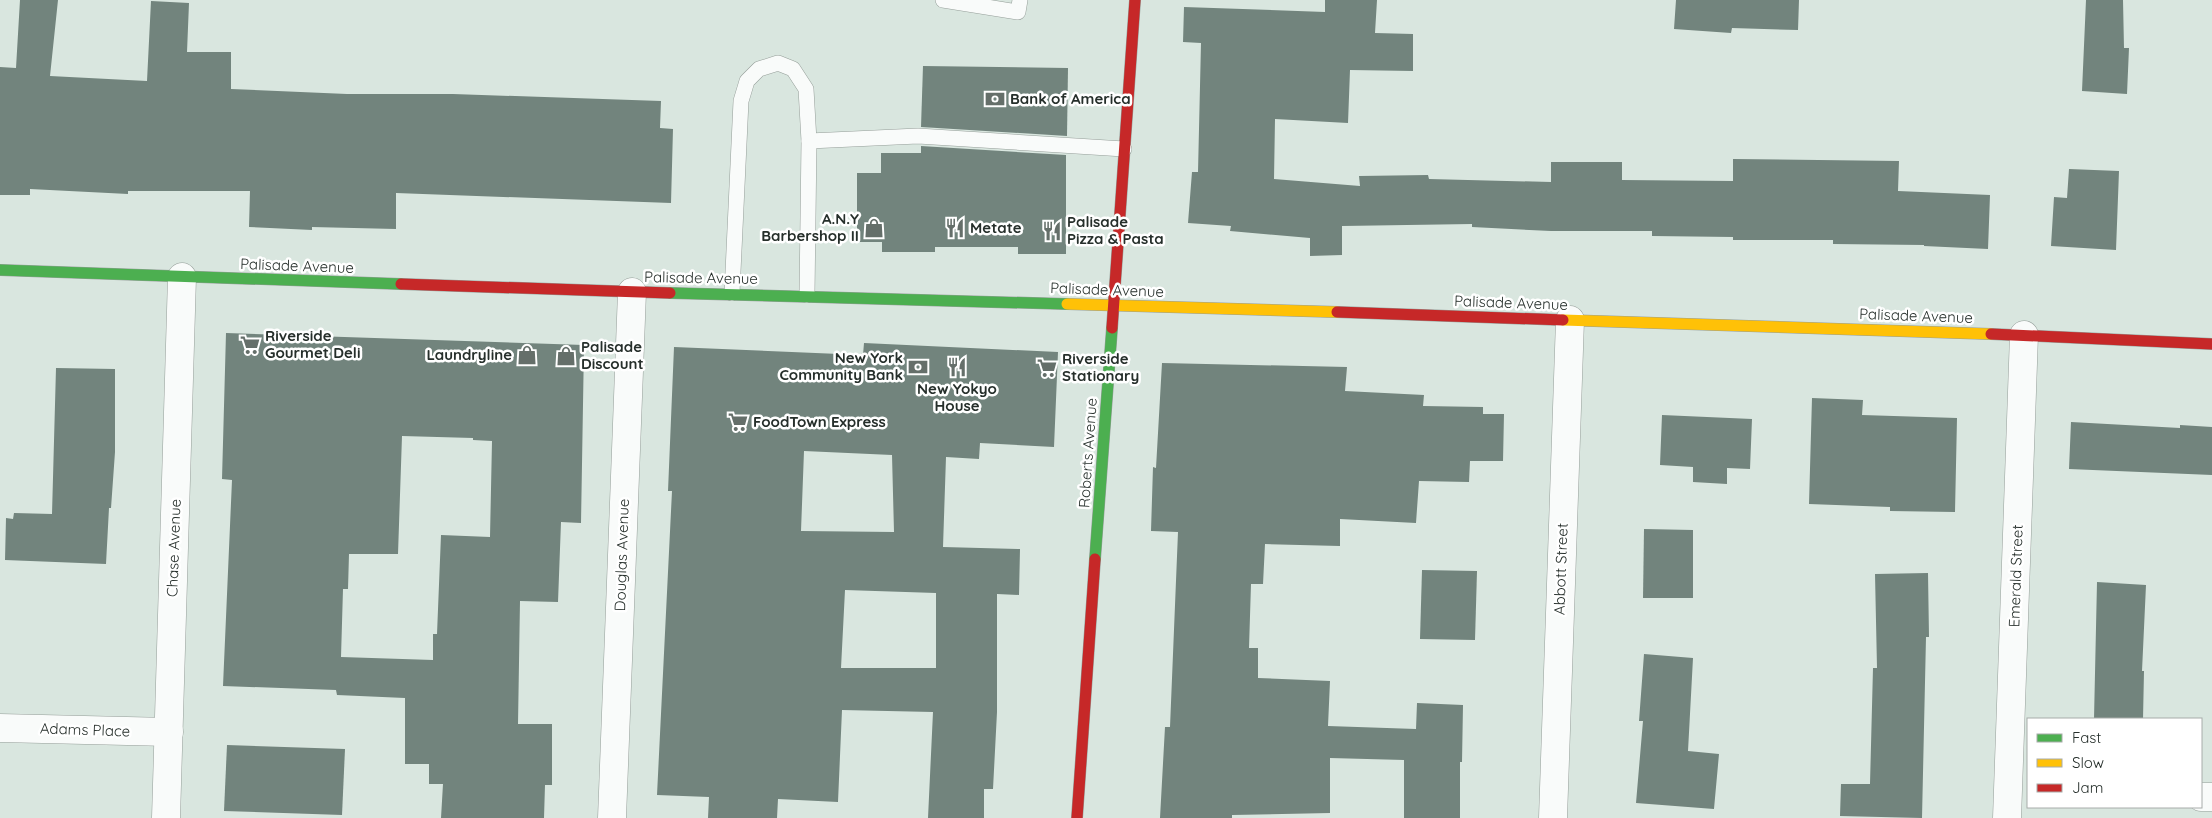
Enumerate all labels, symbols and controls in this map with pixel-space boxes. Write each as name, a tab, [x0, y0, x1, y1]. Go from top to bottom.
bank icon: Bank of America	[984, 88, 1006, 110]
place label: Bank of America	[1010, 89, 1131, 108]
place label: A.N.Y Barbershop II	[761, 209, 859, 245]
place label: Palisade Pizza & Pasta	[1067, 212, 1164, 248]
shop icon: A.N.Y Barbershop II	[863, 217, 885, 239]
restaurant icon: Metate	[944, 217, 966, 239]
place label: Metate	[970, 218, 1022, 237]
restaurant icon: Palisade Pizza & Pasta	[1041, 220, 1063, 242]
street label: Palisade Avenue	[240, 254, 354, 277]
street label: Palisade Avenue	[644, 267, 758, 288]
street label: Palisade Avenue	[1050, 278, 1164, 301]
street label: Palisade Avenue	[1454, 291, 1568, 314]
street label: Palisade Avenue	[1859, 304, 1973, 327]
place label: Riverside Gourmet Deli	[265, 326, 360, 362]
supermarket icon: Riverside Gourmet Deli	[239, 334, 261, 356]
place label: Palisade Discount	[581, 337, 644, 373]
shop icon: Laundryline	[516, 344, 538, 366]
place label: Laundryline	[426, 345, 512, 364]
shop icon: Palisade Discount	[555, 345, 577, 367]
place label: New York Community Bank	[779, 348, 903, 384]
place label: Riverside Stationary	[1062, 349, 1139, 385]
bank icon: New York Community Bank	[907, 356, 929, 378]
restaurant icon: New Yokyo House	[946, 356, 968, 378]
supermarket icon: Riverside Stationary	[1036, 357, 1058, 379]
place label: New Yokyo House	[917, 379, 997, 415]
street label: Roberts Avenue	[1074, 397, 1101, 509]
supermarket icon: FoodTown Express	[727, 411, 749, 433]
place label: FoodTown Express	[753, 412, 886, 431]
street label: Douglas Avenue	[610, 498, 633, 612]
street label: Chase Avenue	[162, 499, 185, 597]
street label: Abbott Street	[1549, 523, 1572, 615]
street label: Emerald Street	[2004, 524, 2027, 628]
street label: Adams Place	[40, 718, 131, 741]
legend	[2027, 718, 2202, 808]
text: Fast	[2072, 728, 2101, 747]
text: Slow	[2072, 753, 2104, 772]
text: Jam	[2072, 778, 2103, 797]

